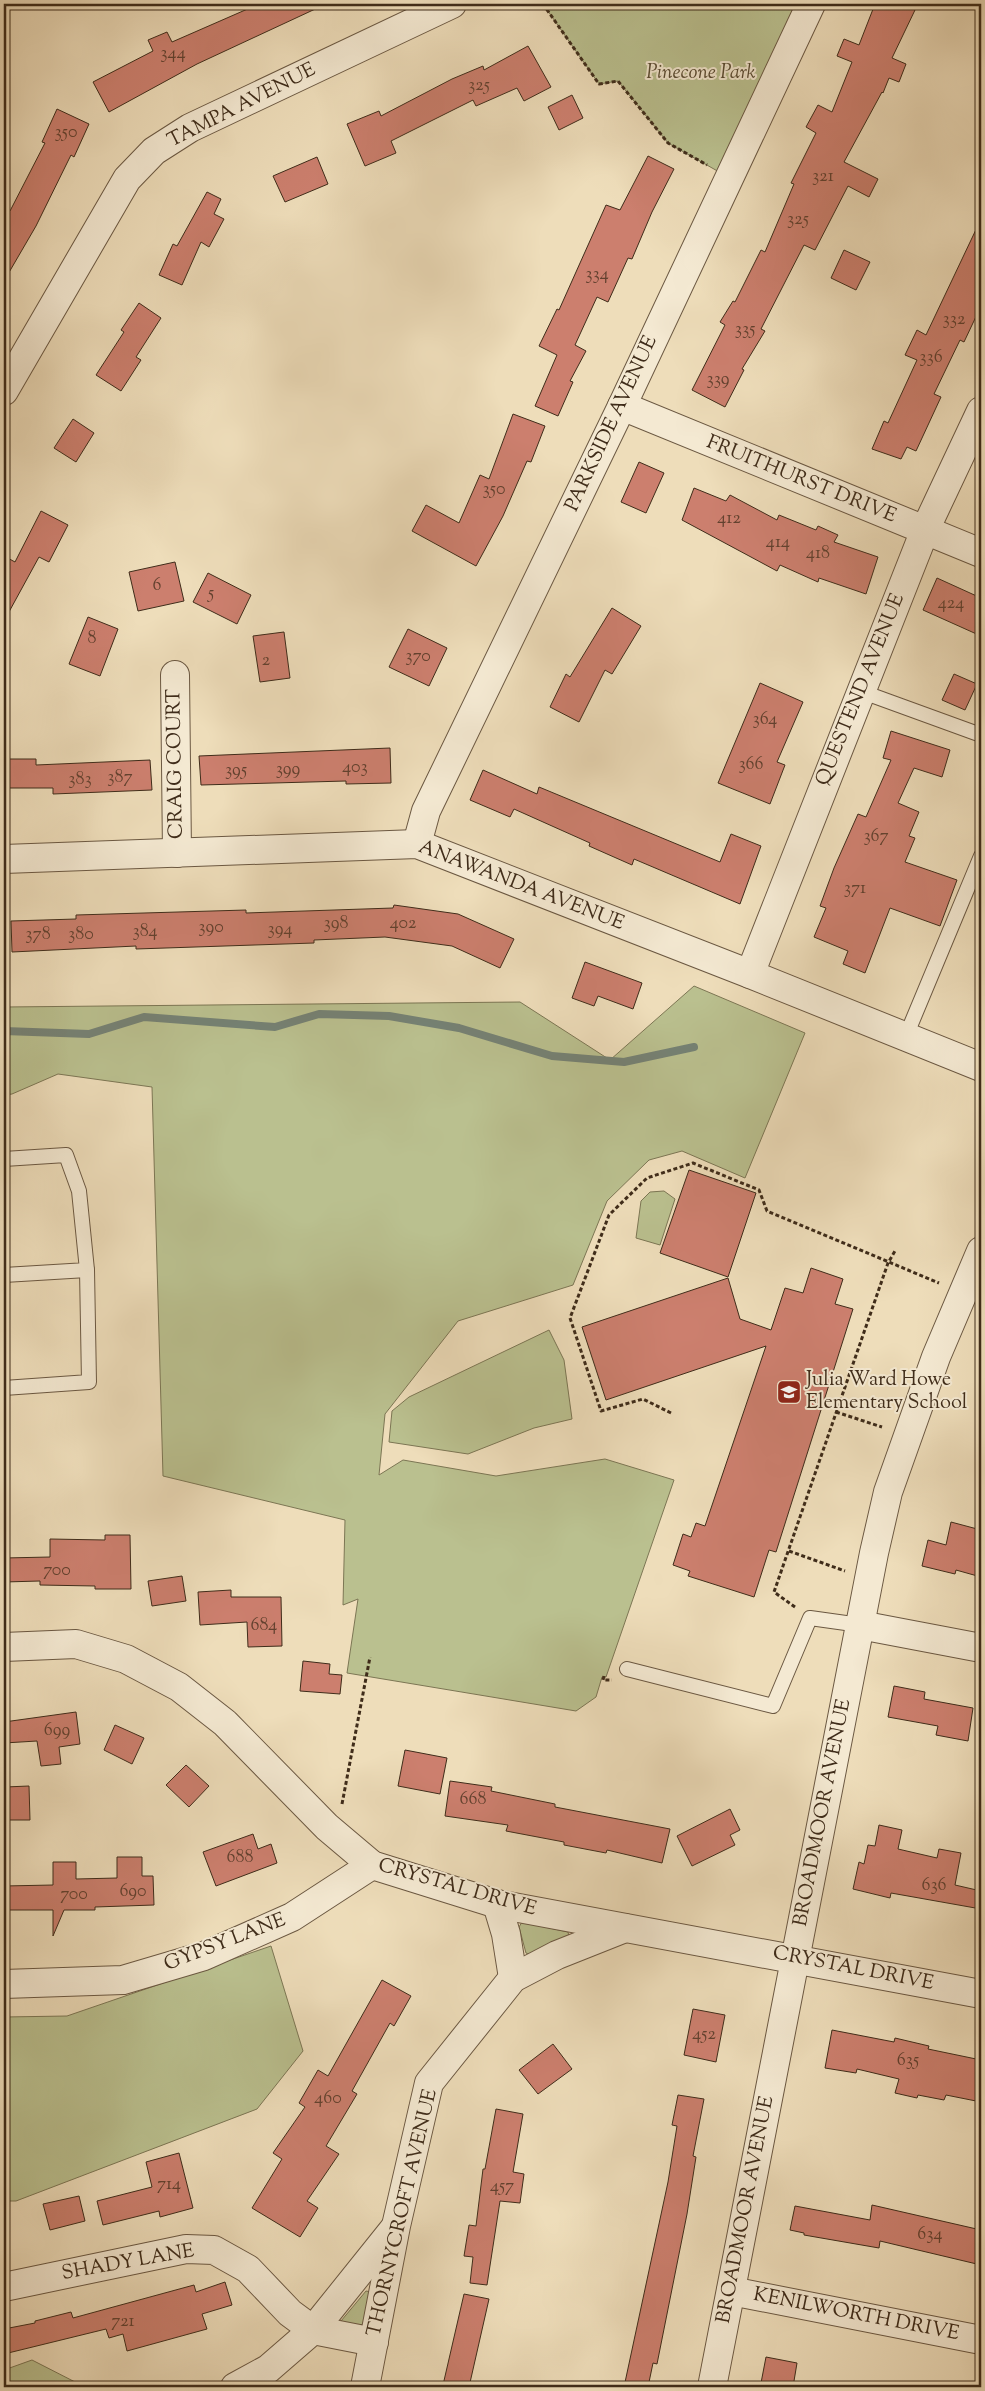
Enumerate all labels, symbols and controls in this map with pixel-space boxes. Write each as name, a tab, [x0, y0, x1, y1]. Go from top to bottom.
house number: 344	[160, 41, 186, 67]
street label: TAMPA AVENUE	[163, 56, 321, 156]
park label: Pinecone Park	[646, 59, 756, 88]
house number: 325	[468, 73, 490, 99]
house number: 350	[55, 120, 77, 146]
house number: 321	[812, 164, 834, 190]
house number: 325	[787, 207, 809, 233]
house number: 334	[585, 262, 609, 288]
house number: 332	[943, 307, 966, 333]
house number: 335	[735, 317, 755, 343]
street label: PARKSIDE AVENUE	[559, 331, 665, 517]
house number: 336	[919, 345, 943, 371]
house number: 339	[706, 367, 730, 393]
street label: FRUITHURST DRIVE	[702, 429, 900, 531]
house number: 350	[483, 477, 505, 503]
house number: 412	[717, 506, 741, 532]
house number: 414	[766, 530, 790, 556]
house number: 418	[806, 541, 830, 567]
house number: 6	[153, 573, 162, 599]
house number: 5	[207, 581, 214, 607]
street label: QUESTEND AVENUE	[809, 589, 913, 791]
house number: 424	[938, 591, 964, 617]
house number: 8	[88, 626, 97, 652]
house number: 370	[405, 644, 431, 670]
house number: 2	[262, 648, 271, 674]
street label: CRAIG COURT	[160, 689, 192, 839]
house number: 364	[753, 707, 777, 733]
house number: 366	[738, 752, 764, 778]
house number: 403	[342, 755, 368, 781]
house number: 399	[276, 757, 301, 783]
house number: 395	[225, 758, 247, 784]
house number: 387	[107, 765, 133, 791]
house number: 383	[68, 767, 92, 793]
house number: 367	[863, 824, 889, 850]
street label: ANAWANDA AVENUE	[414, 833, 628, 939]
house number: 371	[844, 876, 866, 902]
house number: 398	[324, 911, 348, 937]
house number: 402	[390, 911, 417, 937]
house number: 390	[198, 915, 224, 941]
house number: 394	[268, 917, 292, 943]
house number: 384	[132, 919, 158, 945]
house number: 378	[25, 922, 51, 948]
house number: 380	[68, 922, 94, 948]
place label: Julia Ward Howe Elementary School	[805, 1366, 968, 1418]
school or university icon: Julia Ward Howe Elementary School	[776, 1379, 802, 1405]
house number: 700	[43, 1558, 71, 1584]
house number: 684	[251, 1613, 277, 1639]
street label: BROADMOOR AVENUE	[787, 1697, 859, 1929]
house number: 699	[44, 1718, 70, 1744]
house number: 668	[460, 1787, 486, 1813]
house number: 688	[227, 1845, 253, 1871]
street label: CRYSTAL DRIVE	[375, 1852, 539, 1924]
house number: 636	[921, 1873, 947, 1899]
house number: 690	[119, 1879, 147, 1905]
house number: 700	[60, 1882, 88, 1908]
street label: GYPSY LANE	[160, 1906, 290, 1980]
street label: CRYSTAL DRIVE	[770, 1939, 936, 1999]
house number: 452	[692, 2022, 716, 2048]
house number: 635	[897, 2048, 919, 2074]
house number: 460	[314, 2086, 342, 2112]
street label: THORNYCROFT AVENUE	[360, 2086, 446, 2340]
street label: BROADMOOR AVENUE	[710, 2094, 782, 2326]
house number: 714	[157, 2172, 181, 2198]
house number: 457	[490, 2174, 514, 2200]
house number: 634	[917, 2222, 943, 2248]
street label: SHADY LANE	[59, 2237, 197, 2289]
street label: KENILWORTH DRIVE	[751, 2281, 961, 2349]
house number: 721	[111, 2309, 135, 2335]

